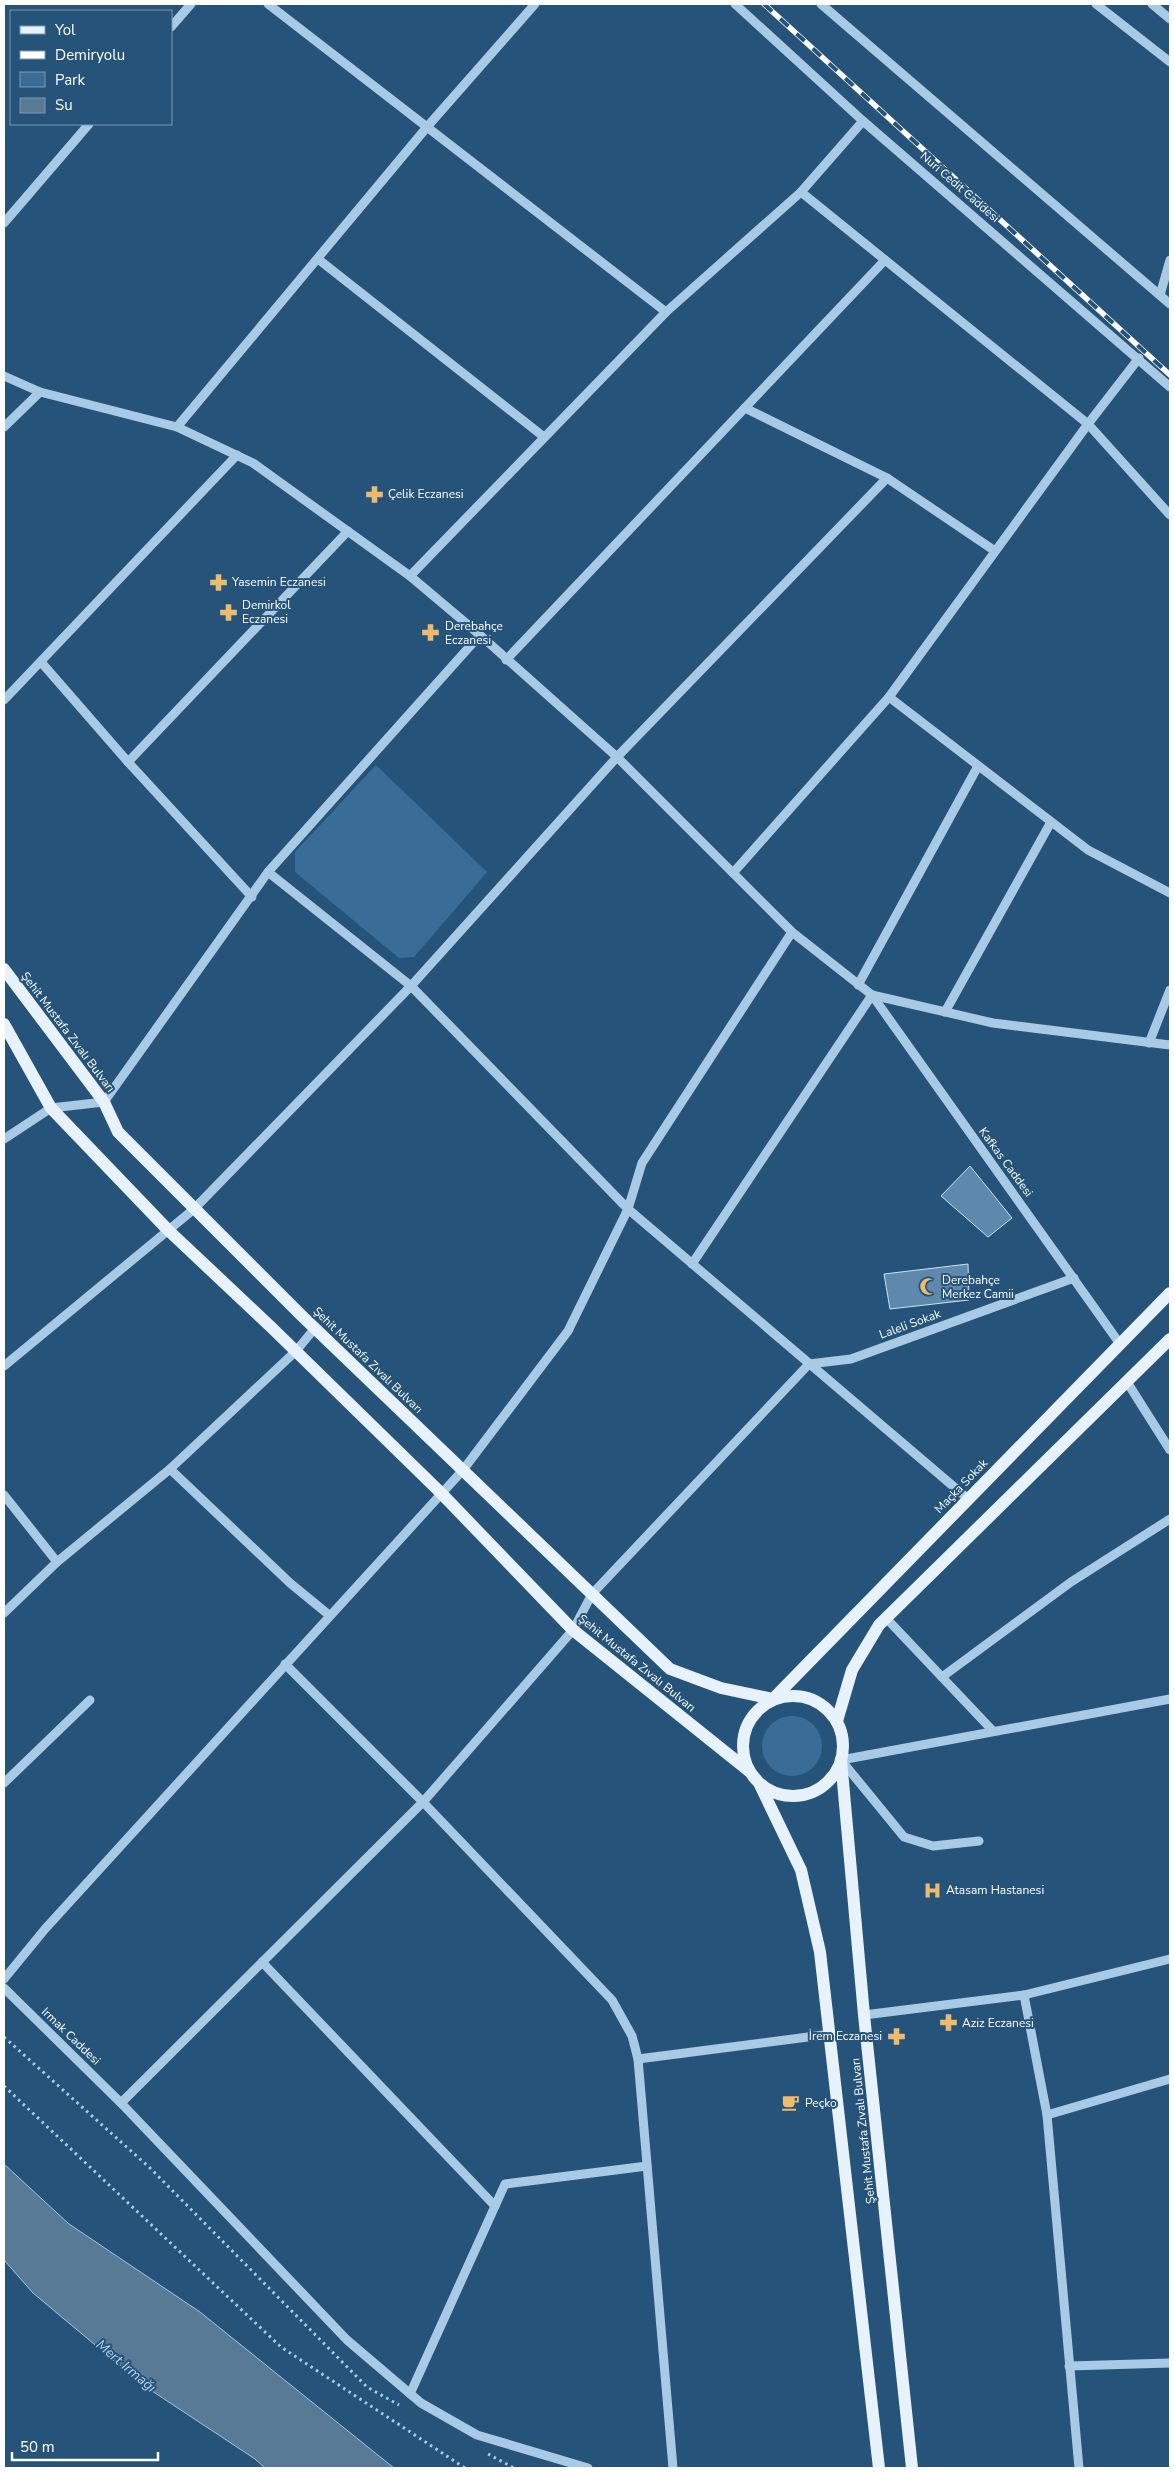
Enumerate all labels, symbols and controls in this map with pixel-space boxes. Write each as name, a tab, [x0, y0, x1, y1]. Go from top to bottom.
legend	[10, 10, 172, 125]
text: Yol	[54, 20, 76, 40]
text: Demiryolu	[55, 45, 125, 65]
text: Park	[55, 70, 85, 90]
text: Su	[55, 95, 73, 115]
street label: Nuri Cedit Caddesi	[917, 148, 1003, 226]
pharmacy icon: Çelik Eczanesi	[364, 484, 384, 504]
place label: Çelik Eczanesi	[388, 486, 464, 502]
pharmacy icon: Yasemin Eczanesi	[208, 572, 228, 592]
place label: Yasemin Eczanesi	[231, 574, 326, 590]
place label: Demirkol Eczanesi	[242, 597, 291, 627]
pharmacy icon: Demirkol Eczanesi	[218, 602, 238, 622]
place label: Derebahçe Eczanesi	[445, 618, 503, 648]
pharmacy icon: Derebahçe Eczanesi	[421, 623, 441, 643]
street label: Şehit Mustafa Zıvalı Bulvarı	[17, 969, 119, 1095]
street label: Kafkas Caddesi	[975, 1124, 1037, 1200]
place label: Derebahçe Merkez Camii	[942, 1272, 1014, 1302]
mosque icon: Derebahçe Merkez Camii	[918, 1277, 938, 1297]
street label: Şehit Mustafa Zıvalı Bulvarı	[310, 1303, 426, 1417]
street label: Laleli Sokak	[877, 1305, 944, 1343]
street label: Maçka Sokak	[931, 1455, 992, 1517]
street label: Şehit Mustafa Zıvalı Bulvarı	[575, 1611, 699, 1715]
hospital icon: Atasam Hastanesi	[922, 1880, 942, 1900]
place label: Atasam Hastanesi	[946, 1882, 1044, 1898]
street label: Irmak Caddesi	[38, 2004, 104, 2068]
pharmacy icon: Aziz Eczanesi	[938, 2013, 958, 2033]
place label: Aziz Eczanesi	[962, 2015, 1034, 2031]
pharmacy icon: İrem Eczanesi	[886, 2026, 906, 2046]
place label: İrem Eczanesi	[809, 2028, 882, 2044]
street label: Şehit Mustafa Zıvalı Bulvarı	[847, 2057, 879, 2205]
cafe icon: Peçko	[781, 2093, 801, 2113]
place label: Peçko	[805, 2095, 837, 2111]
water label: Mert Irmağı	[92, 2335, 160, 2397]
scale bar	[12, 2430, 159, 2462]
text: 50 m	[20, 2437, 55, 2457]

